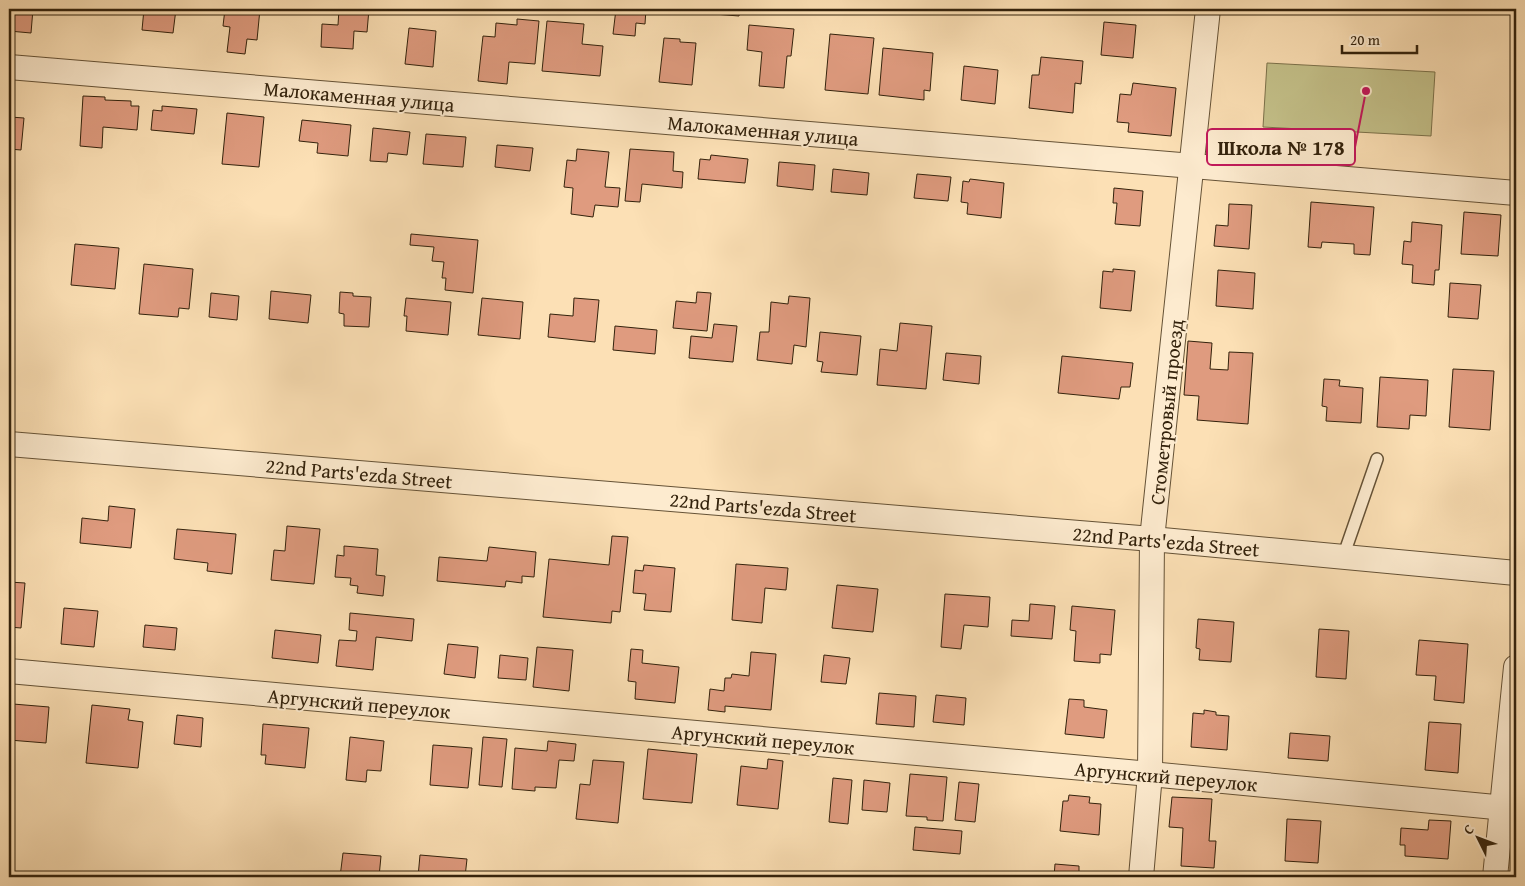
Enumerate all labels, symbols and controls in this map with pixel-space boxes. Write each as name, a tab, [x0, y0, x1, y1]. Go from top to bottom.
scale bar	[1342, 22, 1418, 54]
text: 20 m	[1350, 29, 1381, 50]
street label: Малокаменная улица	[262, 73, 456, 119]
street label: Малокаменная улица	[666, 107, 860, 153]
callout: Школа № 178	[1207, 129, 1355, 165]
text: Школа № 178	[1217, 132, 1345, 163]
street label: Стометровый проезд	[1142, 318, 1190, 506]
street label: 22nd Parts'ezda Street	[264, 450, 454, 496]
street label: 22nd Parts'ezda Street	[668, 484, 858, 530]
street label: 22nd Parts'ezda Street	[1071, 518, 1261, 564]
street label: Аргунский переулок	[266, 681, 452, 725]
street label: Аргунский переулок	[670, 717, 856, 761]
street label: Аргунский переулок	[1073, 754, 1259, 798]
north arrow	[1452, 814, 1502, 864]
text: С	[1458, 820, 1478, 839]

